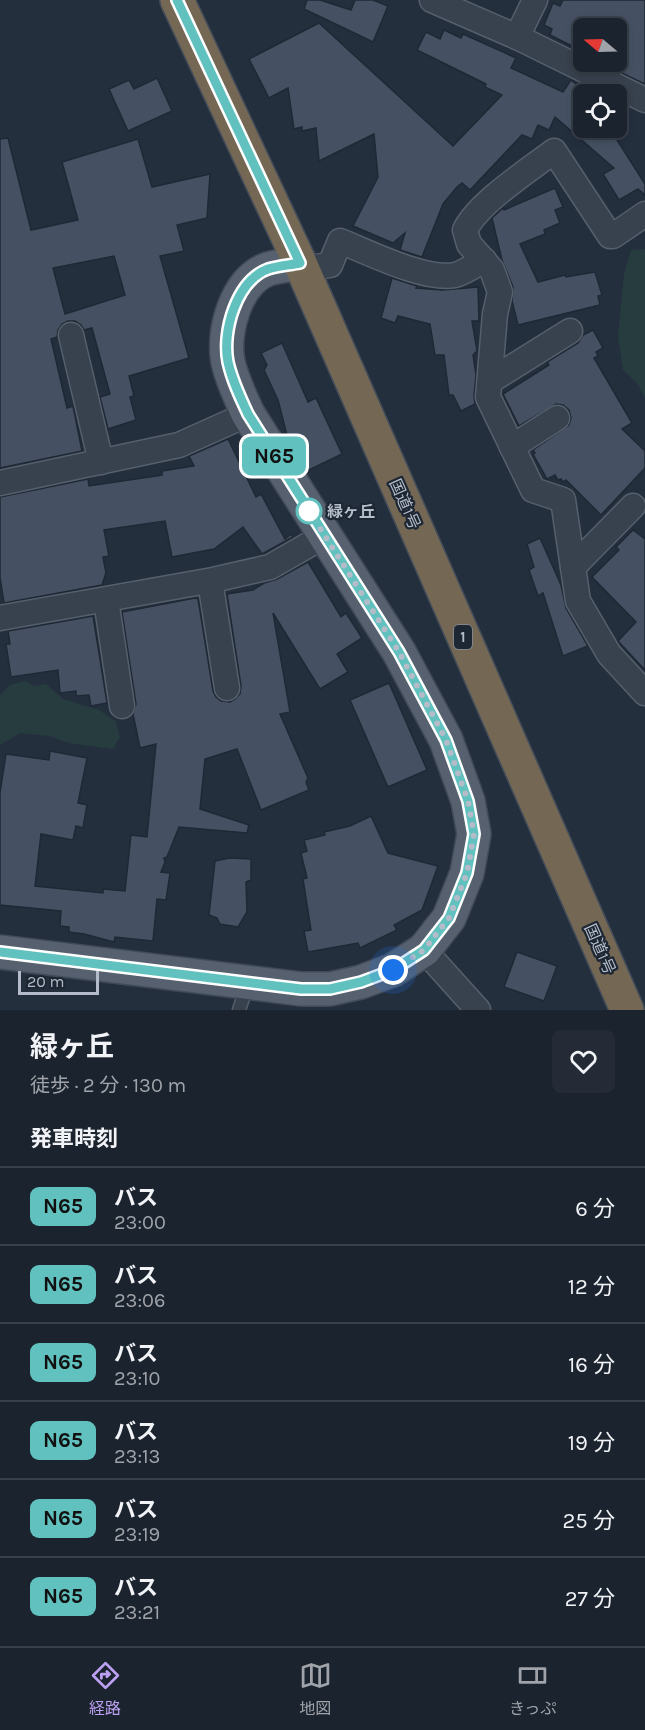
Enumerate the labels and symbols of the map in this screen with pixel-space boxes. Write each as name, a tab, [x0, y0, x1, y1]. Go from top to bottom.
north arrow	[573, 18, 627, 72]
line badge: N65	[240, 436, 308, 476]
street label: 国道1号	[385, 476, 425, 532]
marker: 緑ヶ丘	[296, 498, 322, 524]
place label: 緑ヶ丘	[327, 502, 375, 521]
road number: 1	[454, 625, 472, 649]
street label: 国道1号	[580, 921, 620, 977]
your location	[378, 955, 408, 985]
scale bar	[18, 968, 99, 995]

